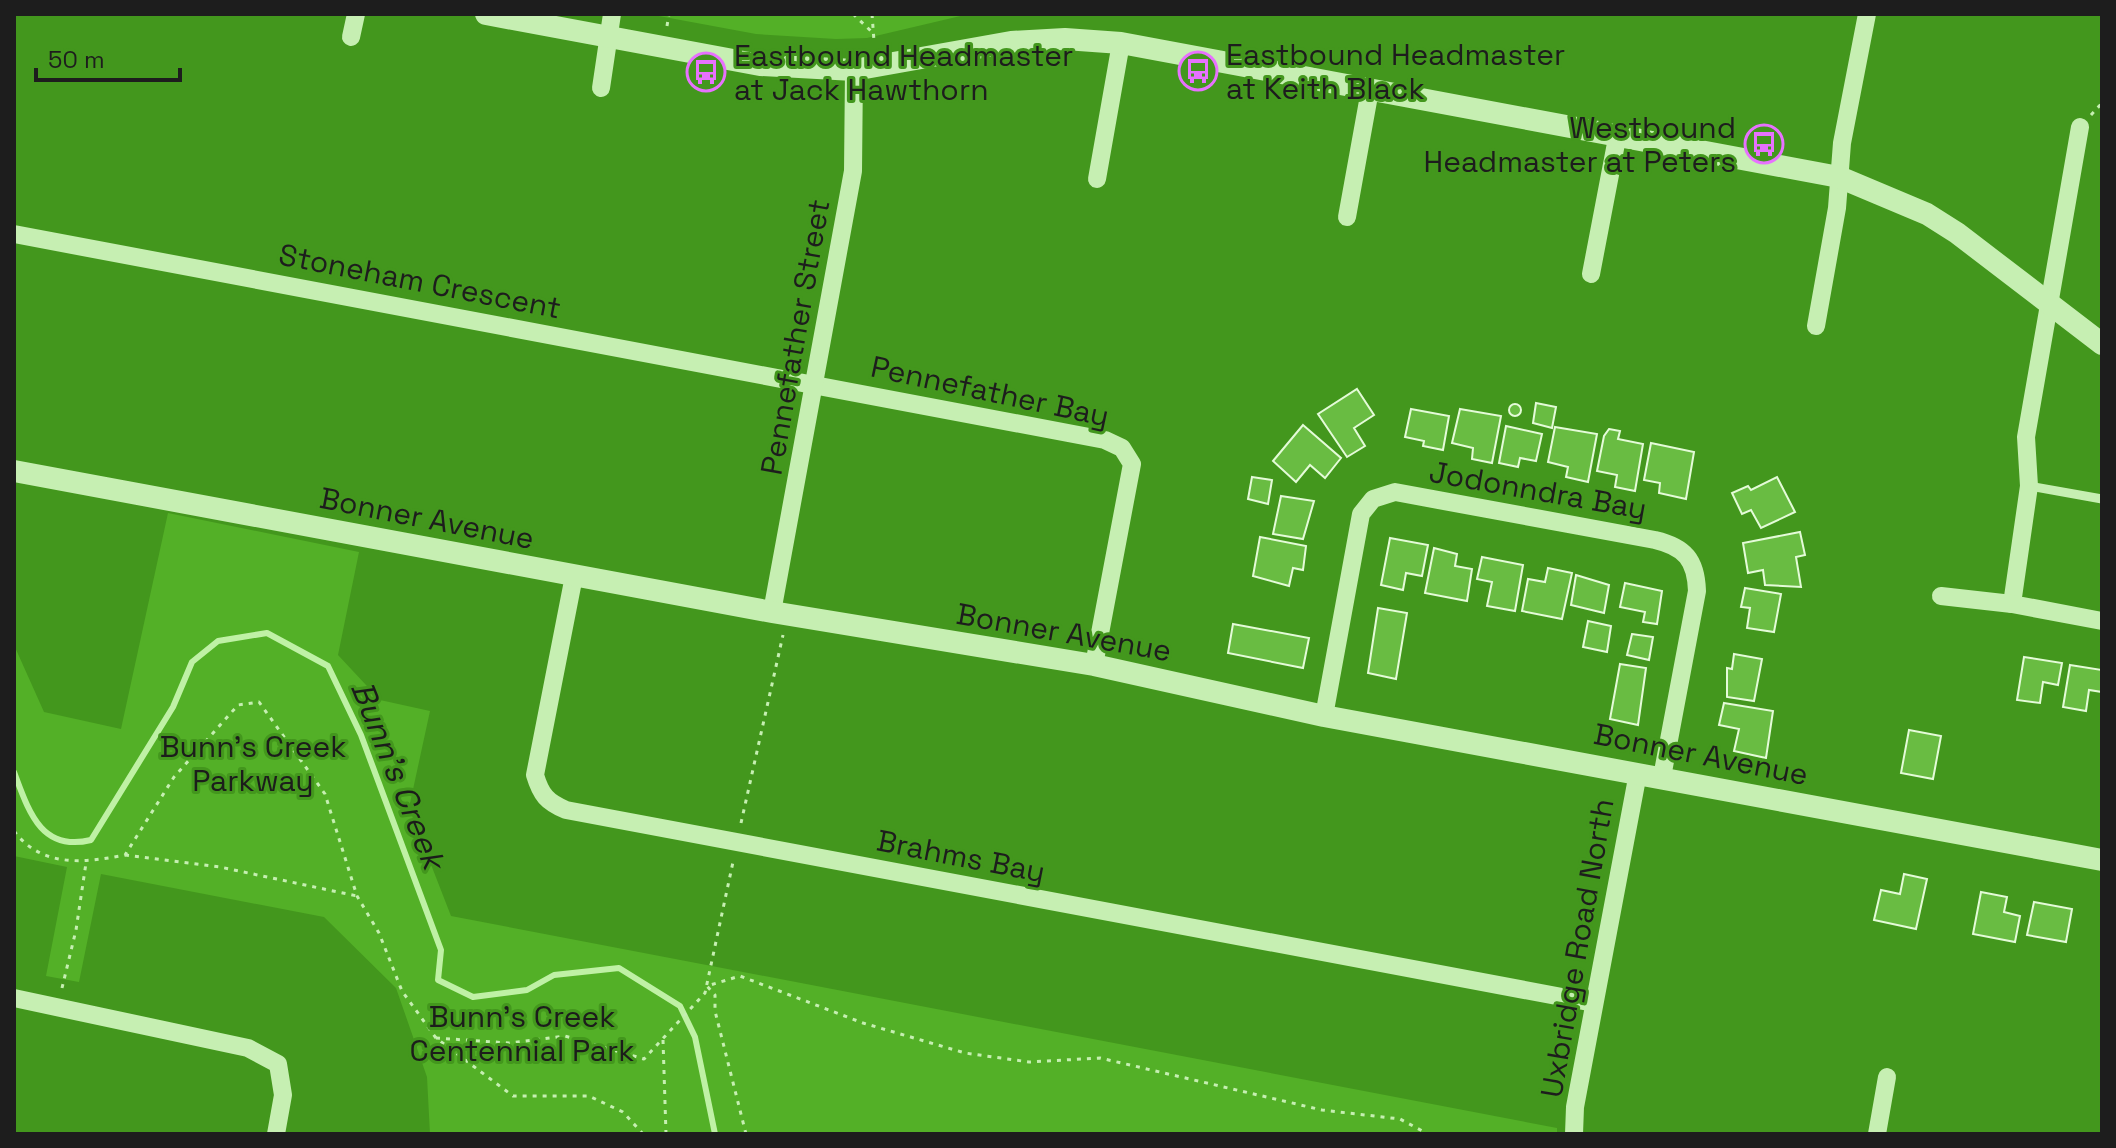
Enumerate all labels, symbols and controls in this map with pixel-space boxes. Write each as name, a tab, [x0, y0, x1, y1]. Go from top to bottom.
scale bar	[36, 32, 180, 82]
place label: Eastbound Headmaster at Keith Black	[1226, 35, 1565, 108]
place label: Eastbound Headmaster at Jack Hawthorn	[734, 36, 1073, 109]
text: 50 m	[48, 44, 105, 75]
bus stop icon: Eastbound Headmaster at Keith Black	[1177, 50, 1219, 92]
bus stop icon: Eastbound Headmaster at Jack Hawthorn	[685, 51, 727, 93]
place label: Westbound Headmaster at Peters	[1424, 108, 1736, 181]
bus stop icon: Westbound Headmaster at Peters	[1743, 123, 1785, 165]
street label: Pennefather Street	[752, 196, 838, 478]
street label: Stoneham Crescent	[276, 235, 564, 327]
street label: Pennefather Bay	[867, 347, 1113, 435]
street label: Jodonndra Bay	[1426, 452, 1650, 528]
street label: Bonner Avenue	[317, 478, 537, 558]
street label: Bonner Avenue	[954, 594, 1174, 670]
water label: Bunn's Creek	[342, 675, 455, 878]
street label: Bonner Avenue	[1591, 714, 1811, 794]
park label: Bunn's Creek Parkway	[160, 727, 346, 800]
street label: Uxbridge Road North	[1531, 795, 1623, 1101]
street label: Brahms Bay	[874, 821, 1048, 891]
park label: Bunn's Creek Centennial Park	[410, 997, 634, 1070]

